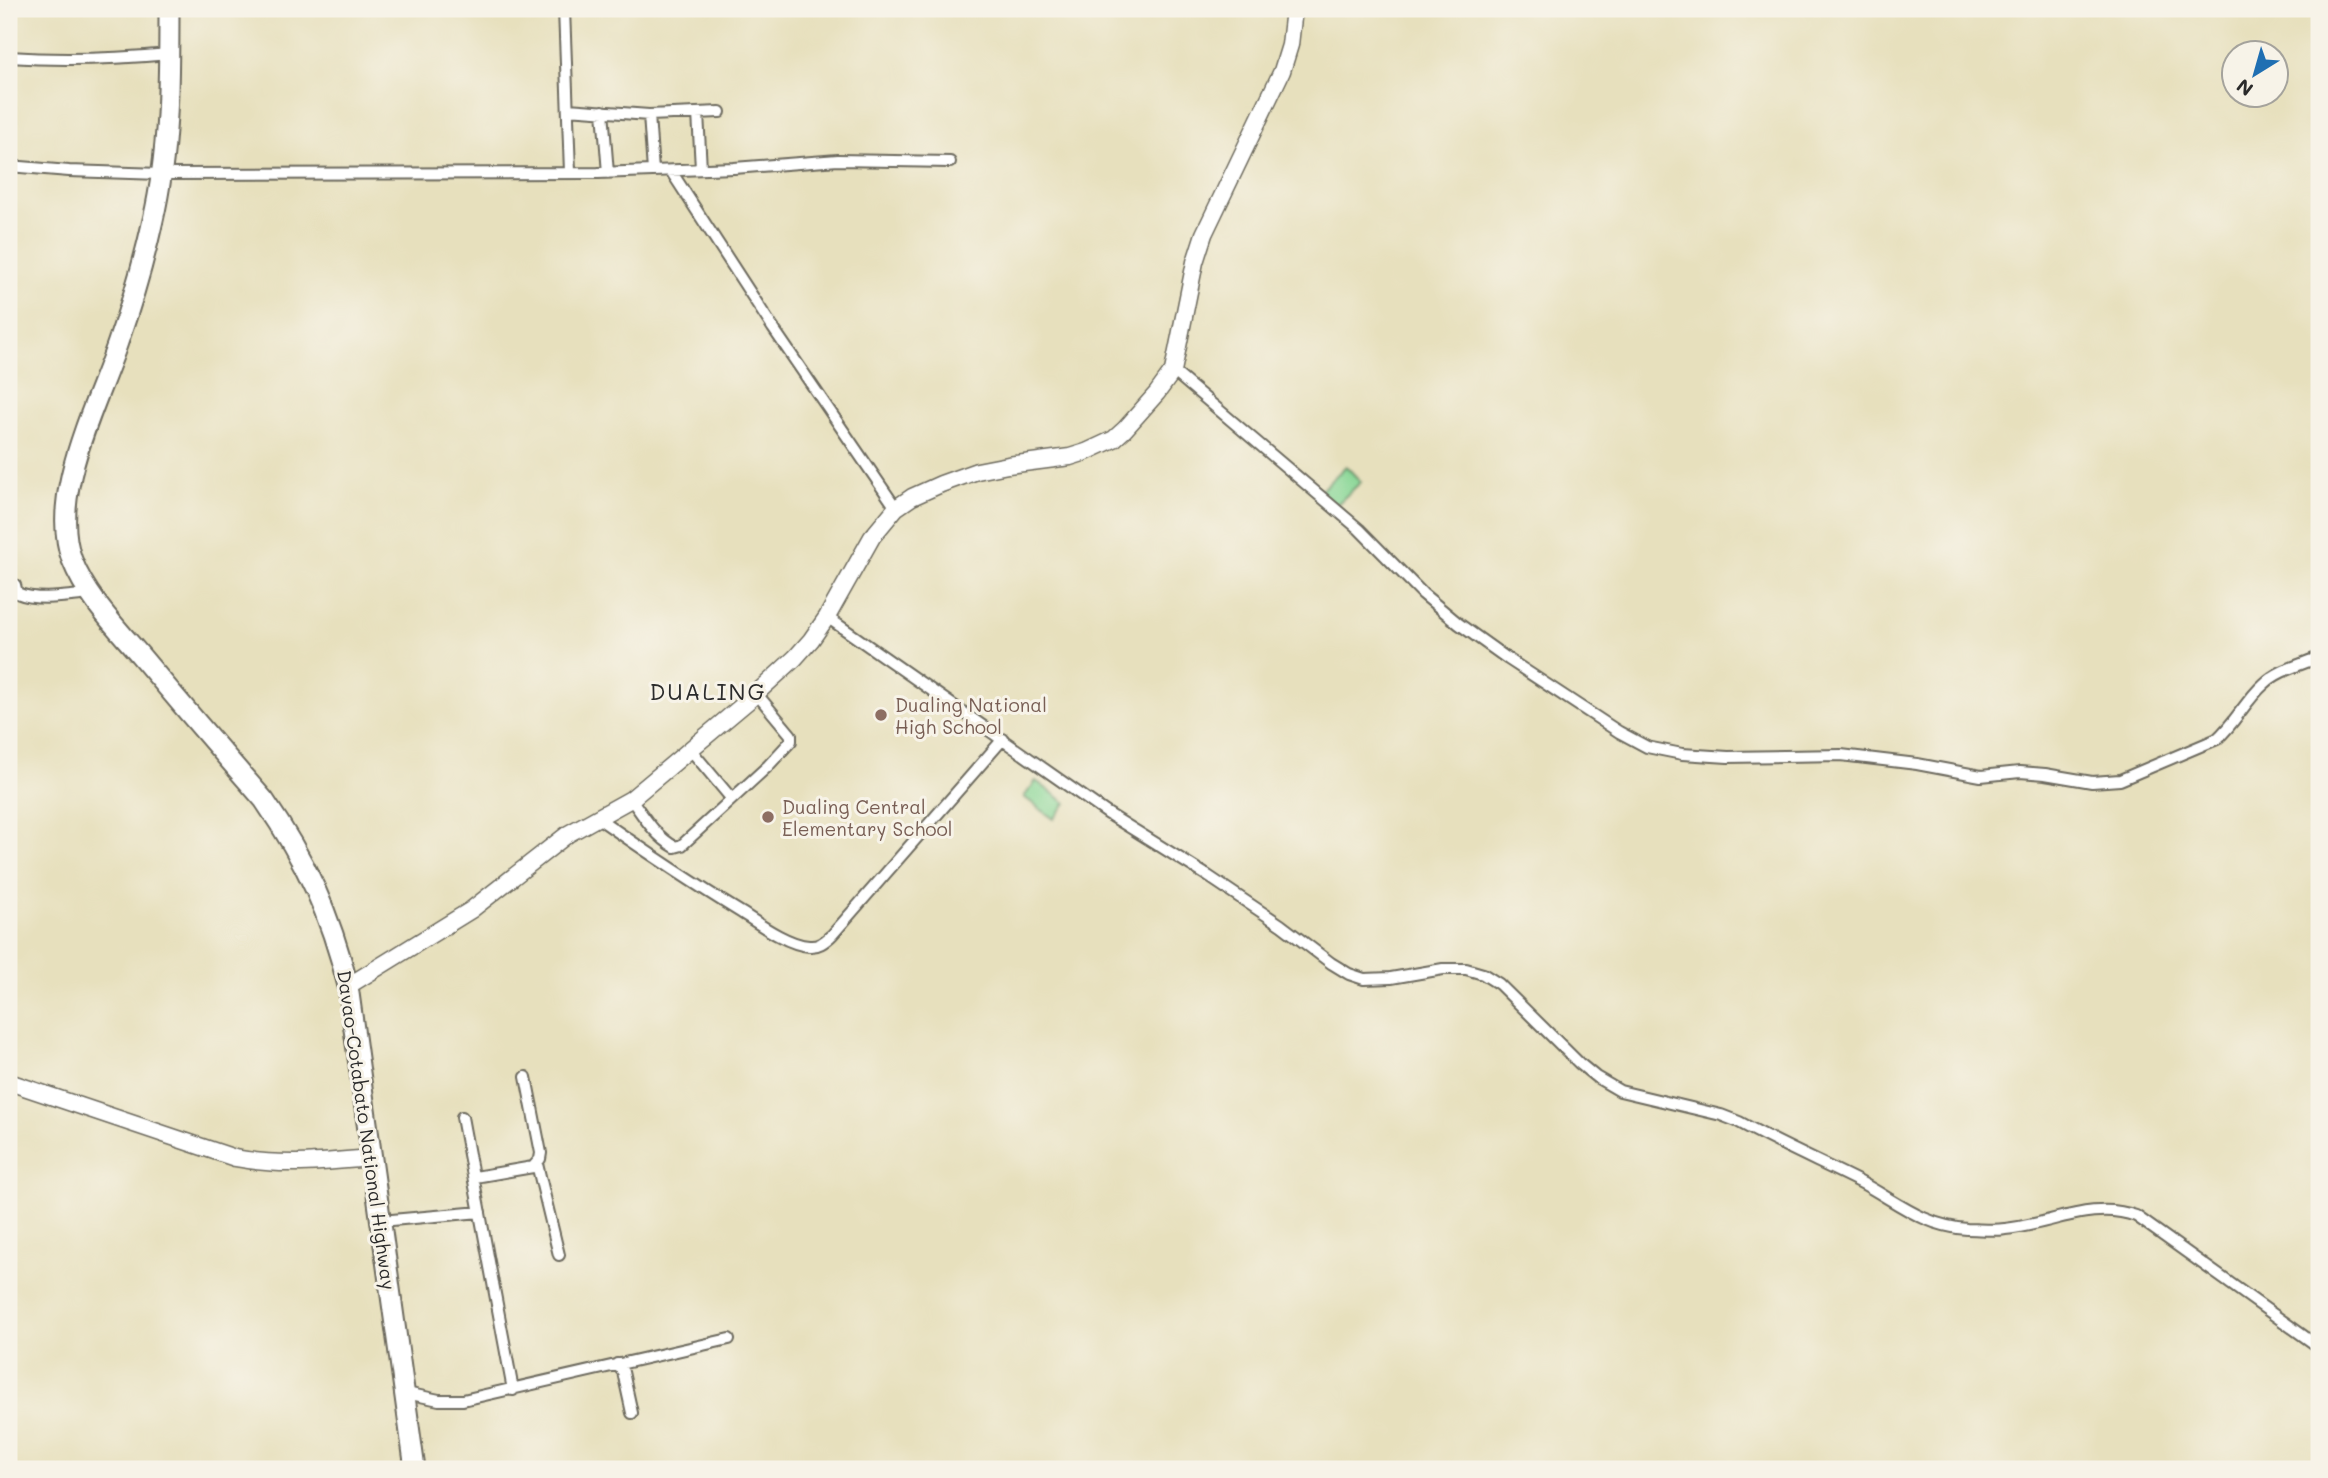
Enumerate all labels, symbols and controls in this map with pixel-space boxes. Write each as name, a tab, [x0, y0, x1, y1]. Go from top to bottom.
north arrow	[2220, 38, 2290, 108]
text: N	[2231, 74, 2258, 102]
district label: DUALING	[649, 676, 767, 706]
place label: Dualing National High School	[895, 692, 1047, 739]
marker: Dualing National High School	[873, 707, 889, 723]
place label: Dualing Central Elementary School	[782, 794, 952, 841]
marker: Dualing Central Elementary School	[760, 809, 776, 825]
street label: Davao-Cotabato National Highway	[332, 968, 402, 1292]

